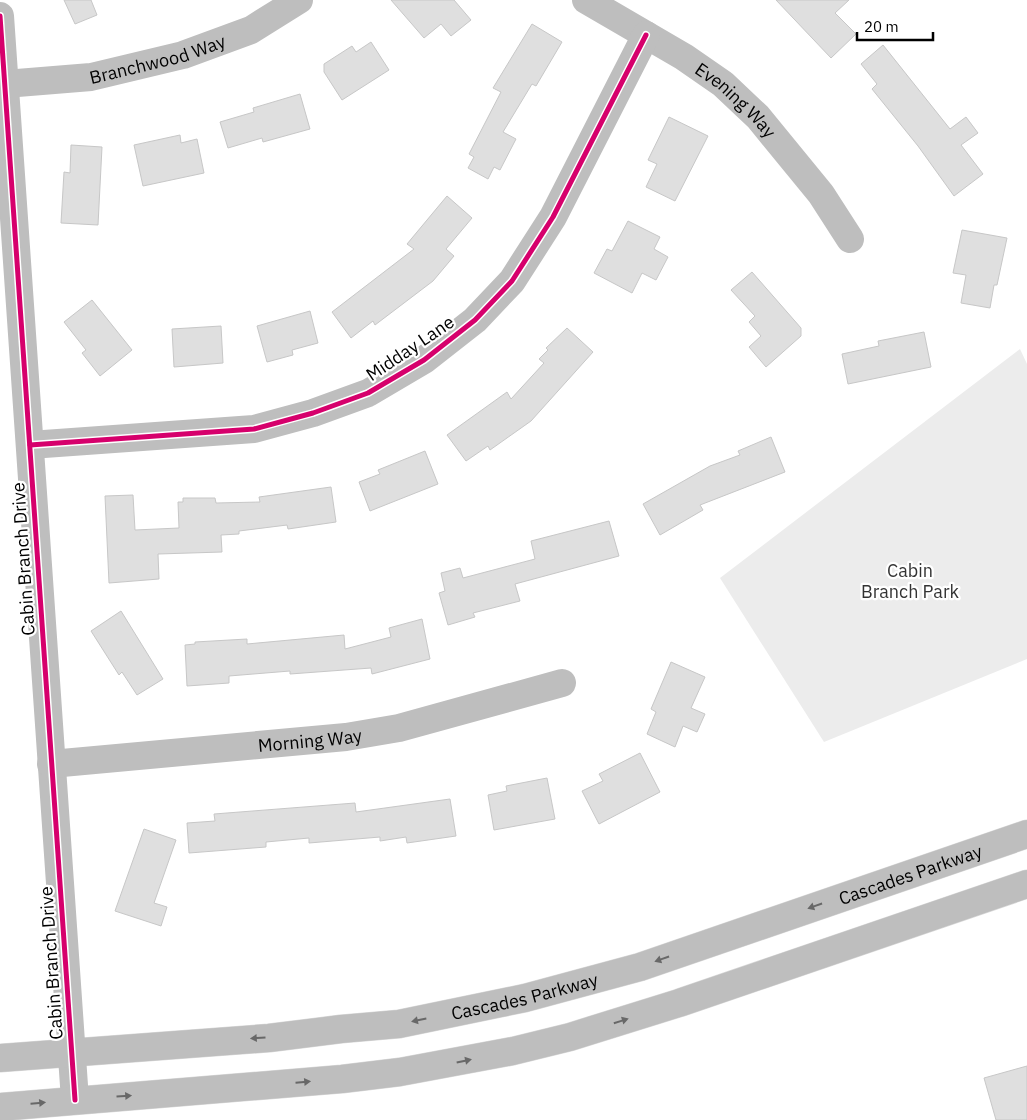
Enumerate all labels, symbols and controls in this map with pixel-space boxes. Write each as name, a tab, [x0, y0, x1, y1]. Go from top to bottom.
scale bar	[857, 10, 933, 42]
text: 20 m	[864, 17, 899, 36]
street label: Branchwood Way	[87, 29, 229, 89]
street label: Evening Way	[691, 57, 782, 142]
street label: Midday Lane	[362, 310, 459, 386]
street label: Cabin Branch Drive	[6, 481, 40, 636]
park label: Cabin Branch Park	[861, 559, 960, 603]
street label: Morning Way	[257, 723, 364, 757]
street label: Cascades Parkway	[835, 839, 985, 909]
street label: Cabin Branch Drive	[34, 885, 68, 1040]
one-way arrow	[808, 903, 823, 910]
one-way arrow	[654, 955, 669, 963]
street label: Cascades Parkway	[449, 967, 600, 1024]
one-way arrow	[412, 1016, 427, 1024]
one-way arrow	[614, 1017, 629, 1024]
one-way arrow	[250, 1035, 266, 1043]
one-way arrow	[457, 1057, 473, 1065]
one-way arrow	[295, 1078, 311, 1086]
one-way arrow	[116, 1092, 132, 1100]
one-way arrow	[30, 1099, 46, 1107]

